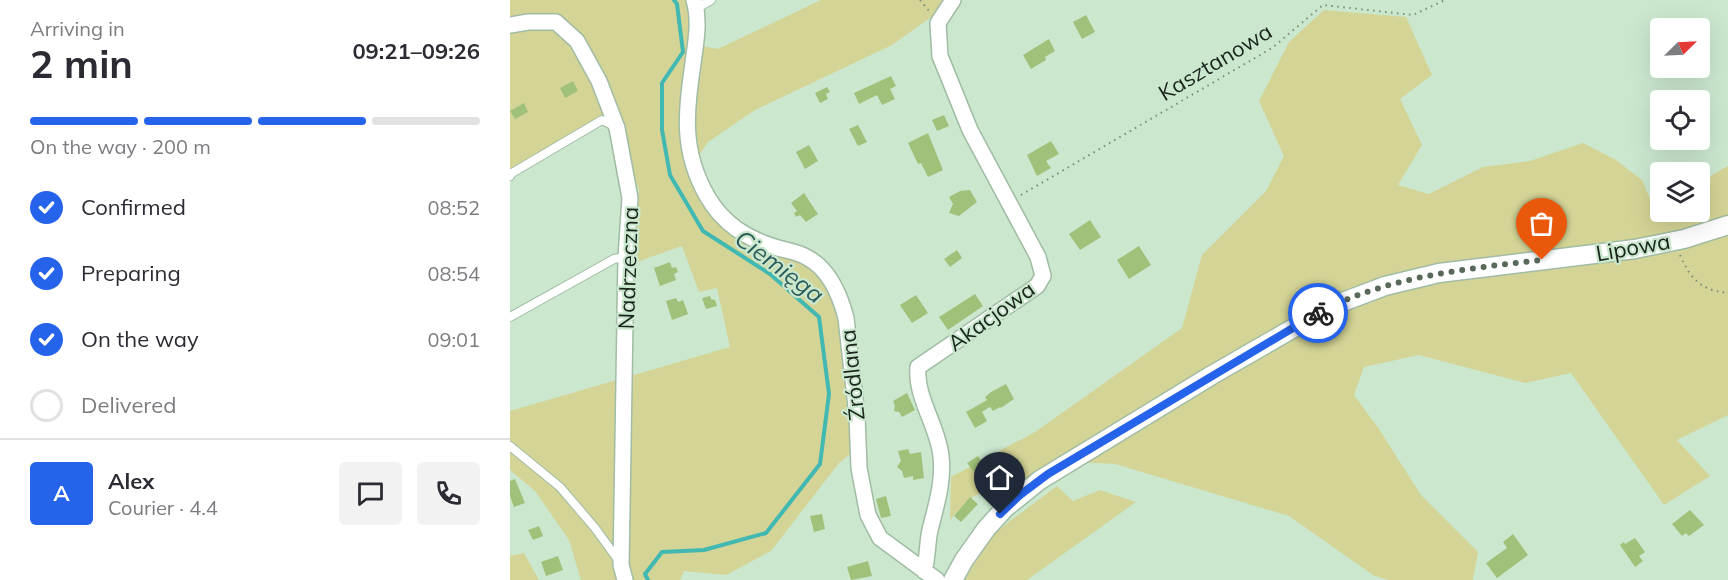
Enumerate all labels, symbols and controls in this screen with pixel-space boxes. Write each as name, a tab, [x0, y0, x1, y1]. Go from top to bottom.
text: Arriving in	[30, 16, 125, 41]
street label: Kasztanowa	[1153, 17, 1277, 107]
north arrow	[1650, 18, 1710, 78]
map controls	[1650, 18, 1710, 222]
text: 09:21–09:26	[352, 37, 480, 65]
text: 2 min	[30, 39, 133, 88]
button: locate	[1650, 90, 1710, 150]
text: On the way · 200 m	[30, 134, 211, 159]
button: layers	[1650, 162, 1710, 222]
icon: check	[30, 191, 63, 224]
text: Confirmed	[81, 193, 186, 221]
text: 08:52	[427, 195, 480, 220]
pin	[1516, 198, 1567, 260]
street label: Nadrzeczna	[612, 206, 644, 330]
icon: bag	[1525, 207, 1558, 240]
water label: Ciemięga	[729, 223, 831, 309]
street label: Lipowa	[1594, 227, 1672, 267]
icon: check	[30, 257, 63, 290]
text: Preparing	[81, 259, 181, 287]
text: 08:54	[427, 261, 480, 286]
street label: Akacjowa	[942, 275, 1040, 357]
courier	[1288, 283, 1348, 343]
icon: bike	[1302, 297, 1335, 330]
icon: check	[30, 323, 63, 356]
text: On the way	[81, 325, 199, 353]
text: 09:01	[427, 327, 480, 352]
street label: Źródlana	[833, 328, 871, 422]
text: Delivered	[81, 391, 176, 419]
pin	[974, 452, 1025, 514]
icon: home	[983, 461, 1016, 494]
button: chat	[339, 462, 402, 525]
button: phone	[417, 462, 480, 525]
text: Alex	[108, 467, 154, 495]
text: A	[53, 479, 70, 507]
text: Courier · 4.4	[108, 495, 218, 520]

